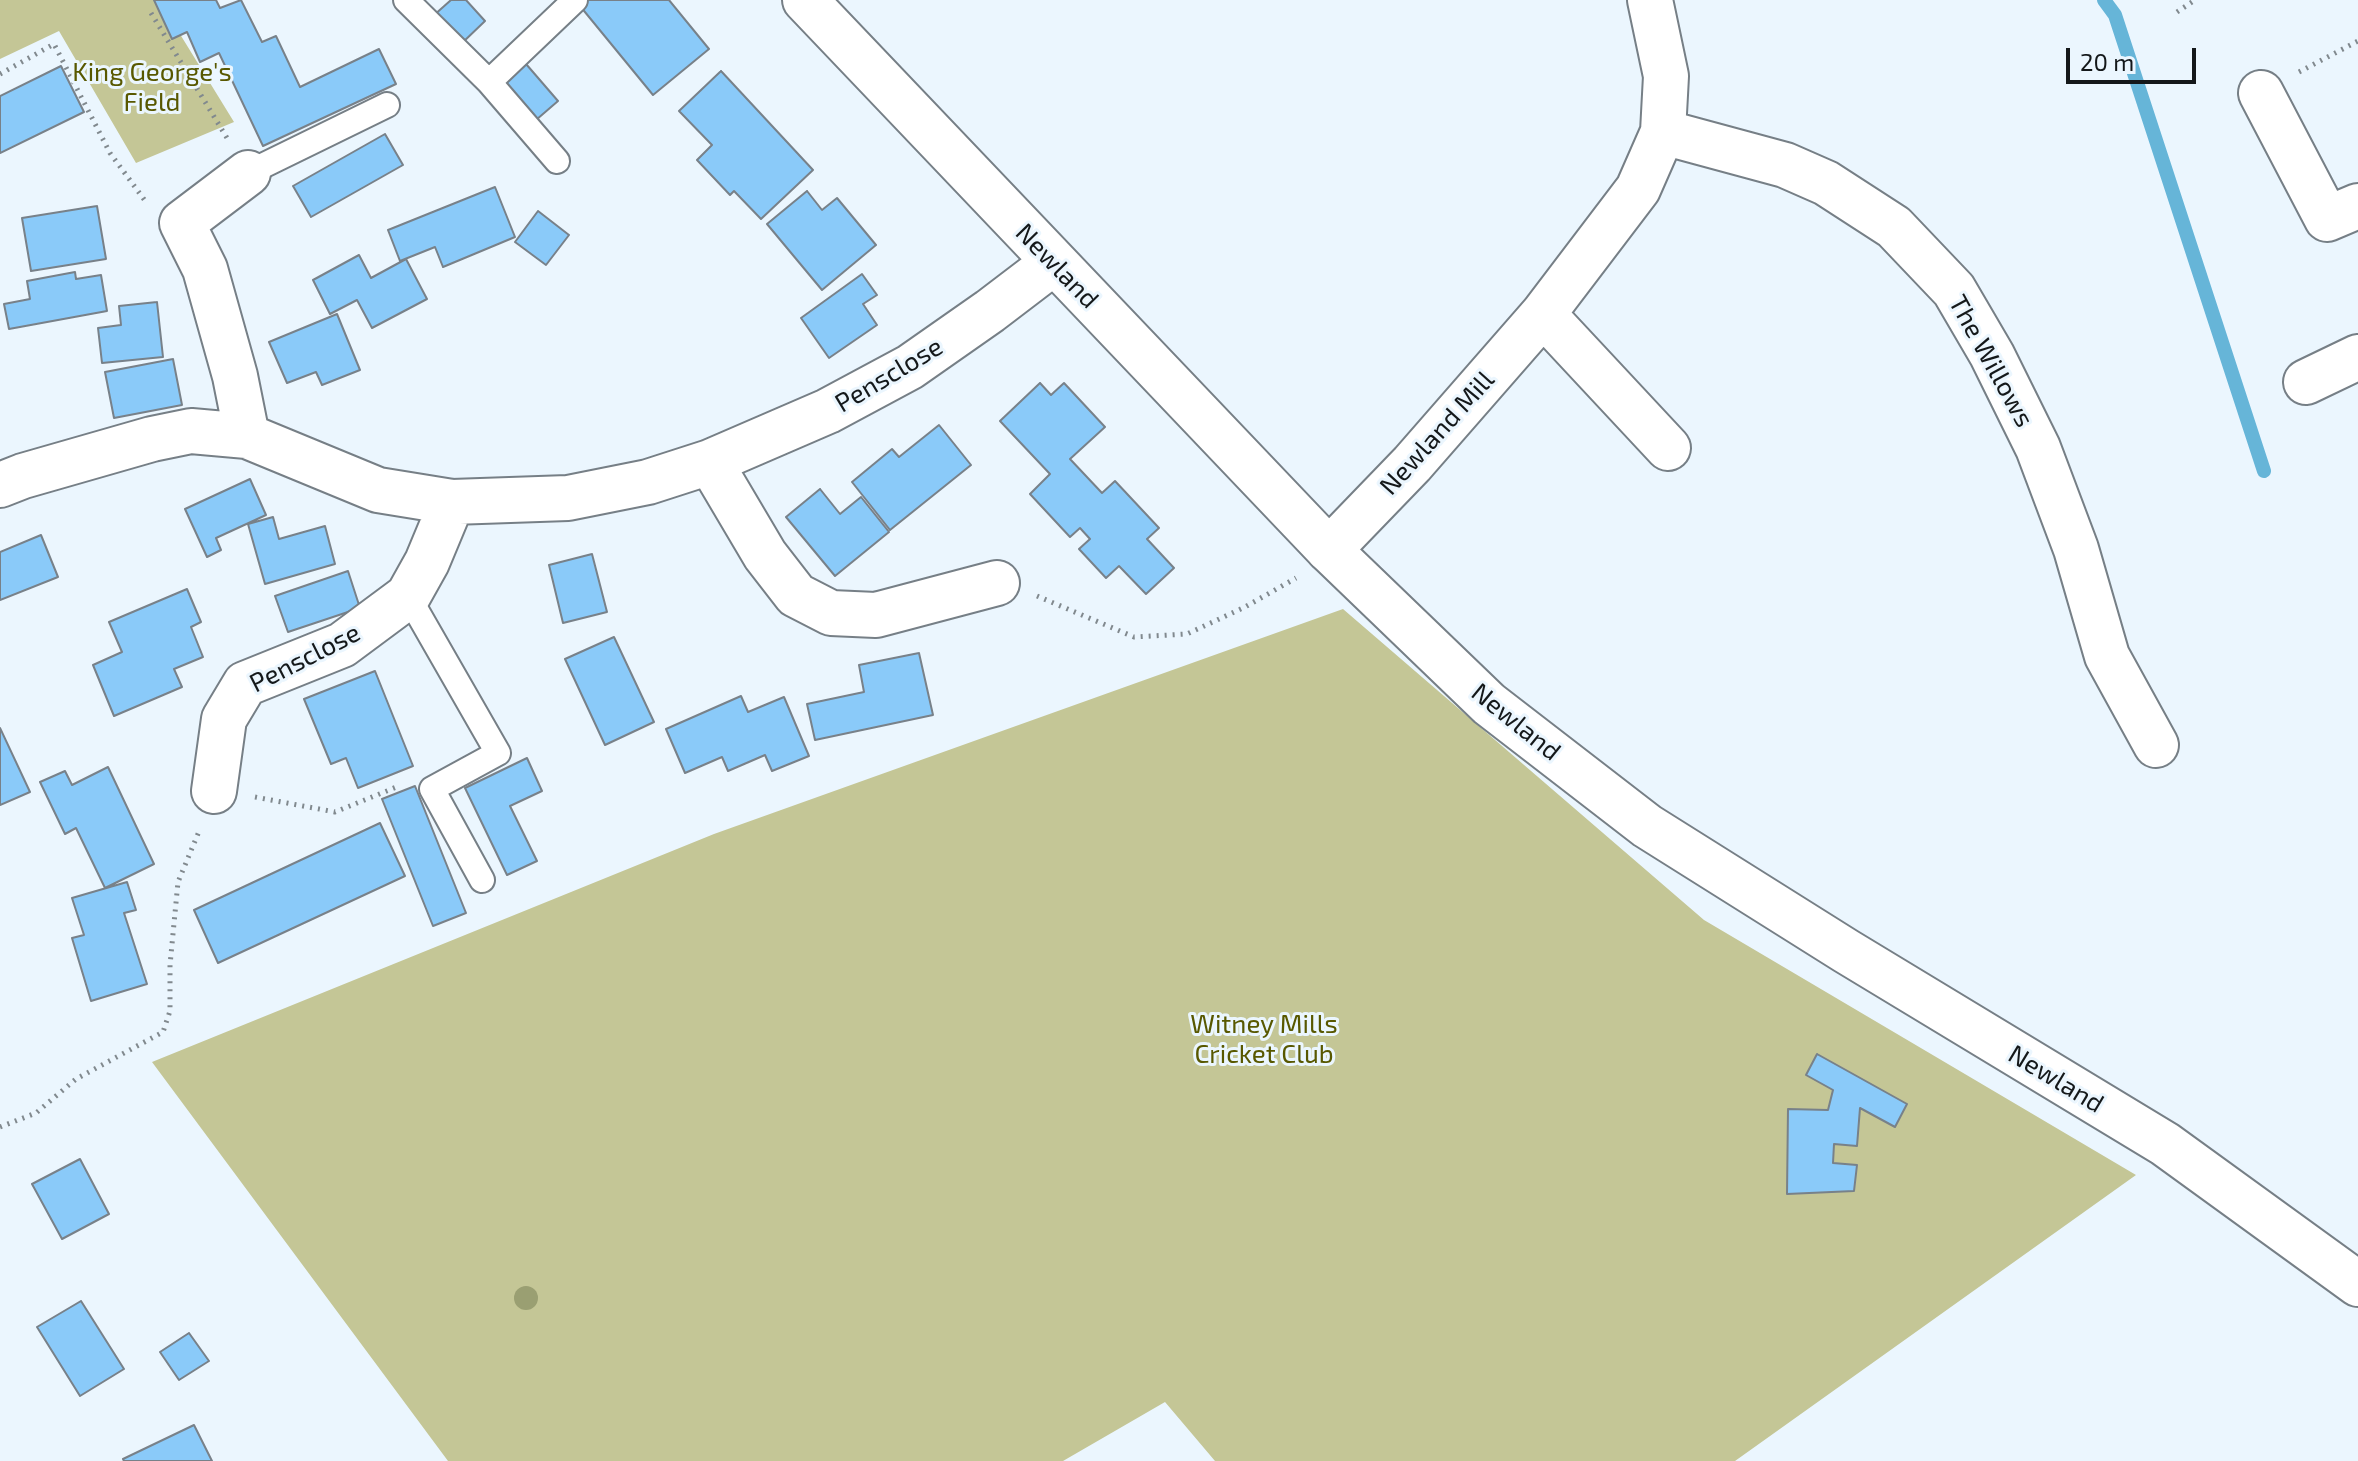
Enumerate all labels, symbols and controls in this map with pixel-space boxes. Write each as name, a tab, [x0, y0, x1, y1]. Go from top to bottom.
scale bar	[2070, 32, 2200, 82]
text: 20 m	[2080, 47, 2134, 76]
park label: King George's Field	[72, 56, 232, 118]
street label: Newland	[1009, 217, 1105, 315]
street label: The Willows	[1942, 290, 2040, 432]
street label: Pensclose	[830, 331, 948, 419]
street label: Newland Mill	[1373, 365, 1501, 501]
street label: Pensclose	[245, 617, 365, 699]
street label: Newland	[1465, 677, 1567, 767]
park label: Witney Mills Cricket Club	[1190, 1008, 1338, 1070]
street label: Newland	[2003, 1038, 2109, 1120]

